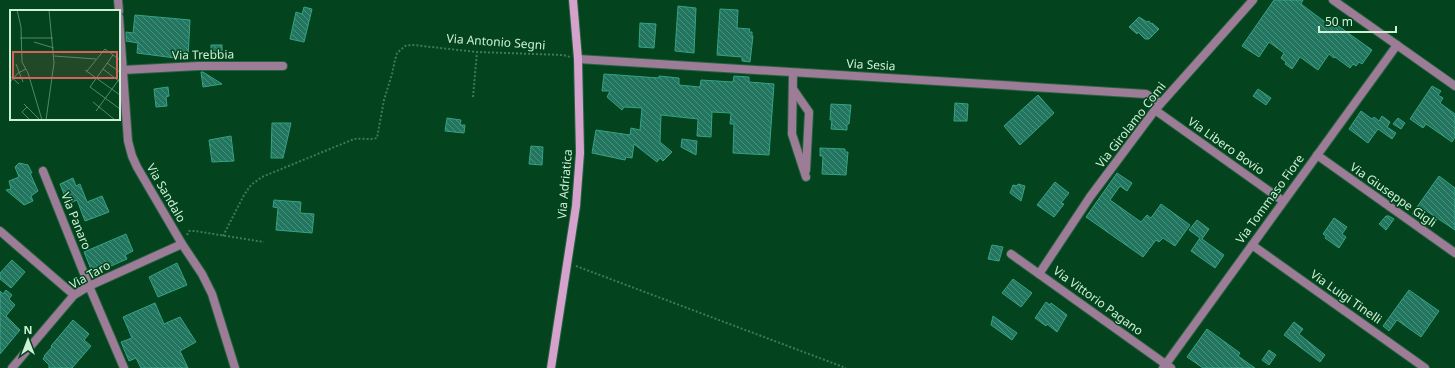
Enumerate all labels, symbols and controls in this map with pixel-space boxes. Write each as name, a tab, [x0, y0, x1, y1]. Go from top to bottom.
scale bar	[1319, 8, 1396, 34]
inset map	[10, 10, 120, 120]
text: 50 m	[1325, 13, 1353, 30]
street label: Via Antonio Segni	[446, 30, 546, 53]
street label: Via Trebbia	[172, 45, 234, 64]
street label: Via Sesia	[846, 55, 896, 74]
street label: Via Girolamo Comi	[1092, 78, 1169, 171]
street label: Via Libero Bovio	[1185, 113, 1268, 178]
street label: Via Adriatica	[553, 148, 576, 220]
street label: Via Tommaso Fiore	[1231, 150, 1308, 247]
street label: Via Giuseppe Gigli	[1347, 158, 1440, 231]
street label: Via Sandalo	[143, 160, 190, 225]
street label: Via Panaro	[57, 190, 96, 252]
street label: Via Taro	[66, 256, 113, 293]
street label: Via Vittorio Pagano	[1050, 262, 1147, 339]
street label: Via Luigi Tinelli	[1307, 266, 1385, 328]
north arrow	[8, 320, 48, 360]
text: N	[24, 322, 32, 337]

